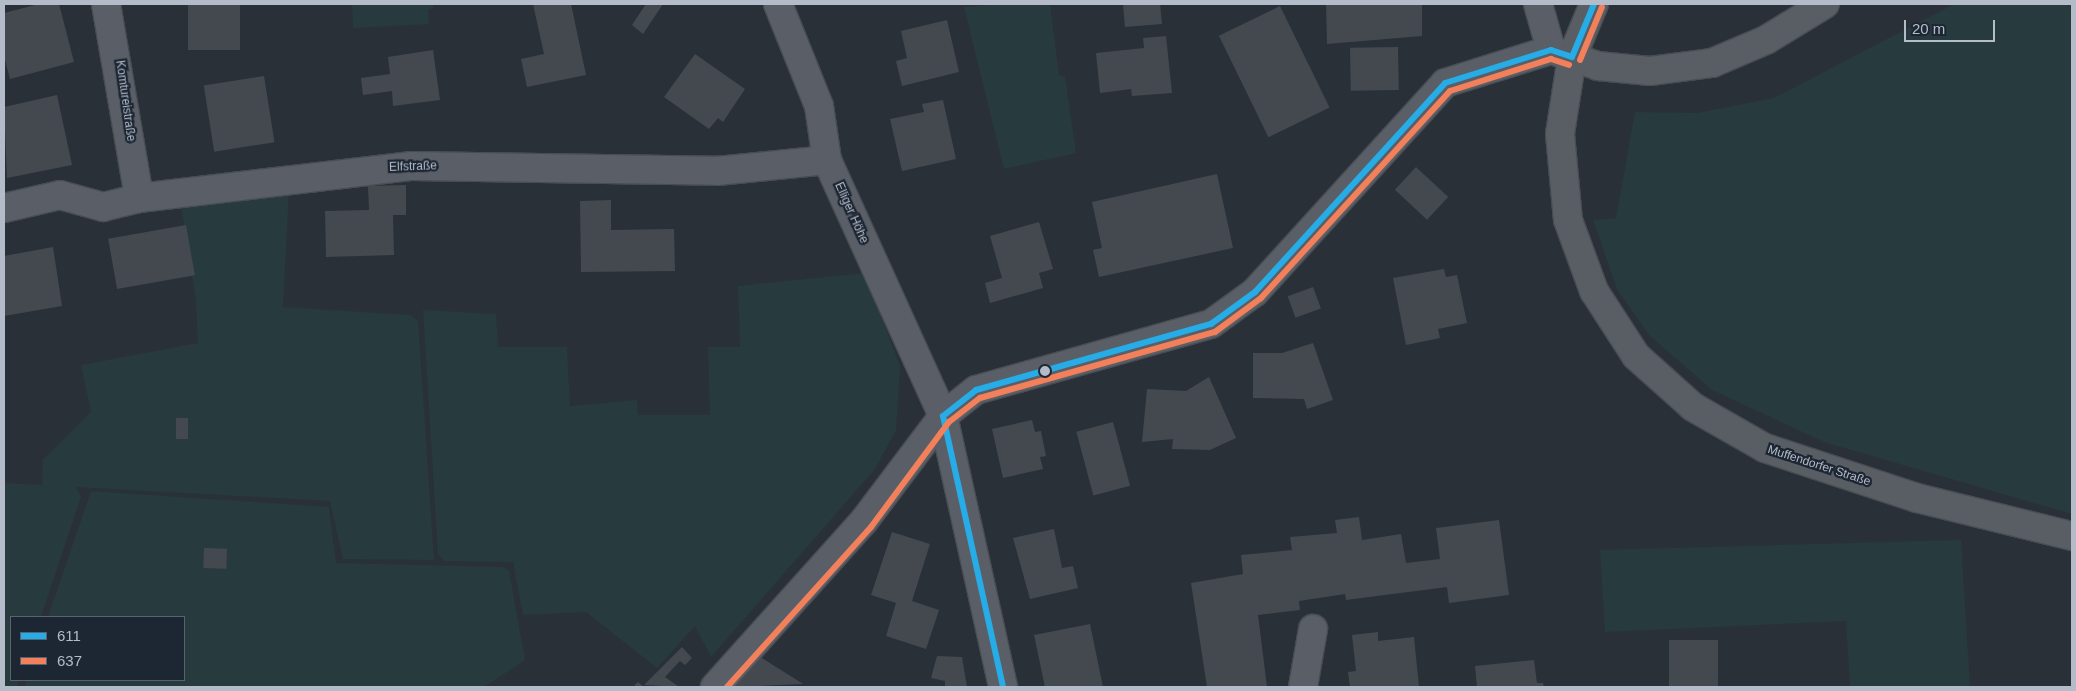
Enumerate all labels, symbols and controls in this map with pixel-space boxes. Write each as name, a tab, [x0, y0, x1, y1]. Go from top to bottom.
scale bar	[1906, 10, 1997, 42]
text: 20 m	[1912, 20, 1945, 37]
street label: Komtureistraße	[112, 59, 138, 143]
street label: Elfstraße	[389, 159, 437, 175]
street label: Elliger Höhe	[831, 180, 871, 246]
unlabelled marker	[1040, 366, 1050, 376]
street label: Muffendorfer Straße	[1766, 443, 1872, 489]
legend	[10, 616, 185, 681]
text: 611	[57, 627, 81, 644]
text: 637	[57, 652, 82, 669]

